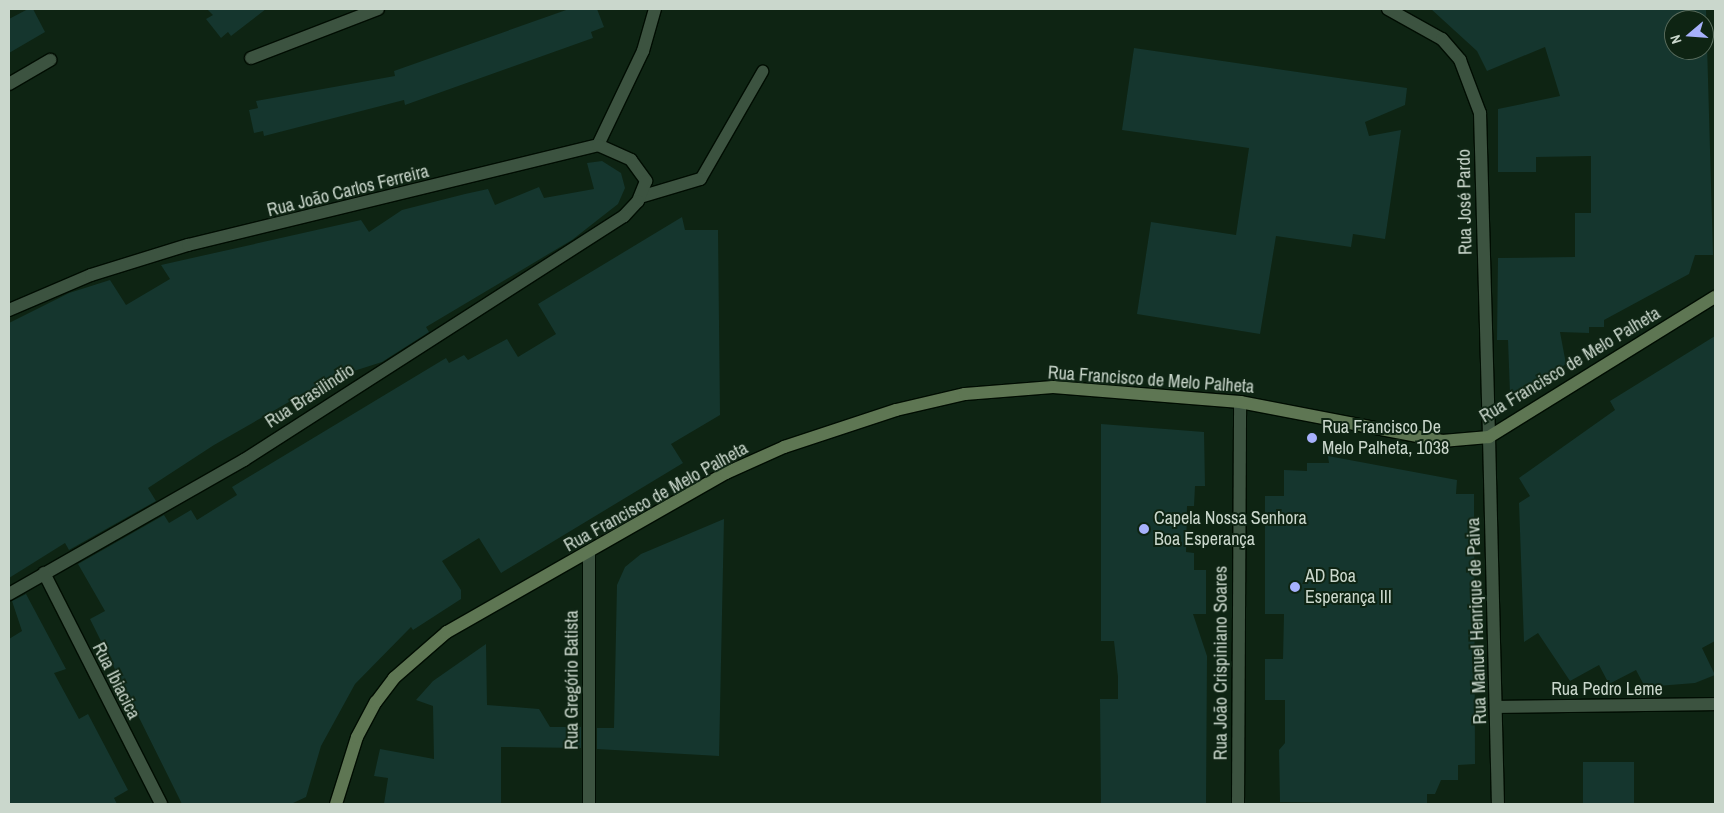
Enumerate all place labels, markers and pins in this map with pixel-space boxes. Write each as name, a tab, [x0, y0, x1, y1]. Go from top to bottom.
place label: Rua Francisco De Melo Palheta, 1038	[1322, 417, 1449, 459]
marker: Rua Francisco De Melo Palheta, 1038	[1306, 432, 1318, 444]
place label: Capela Nossa Senhora Boa Esperança	[1154, 508, 1307, 550]
marker: Capela Nossa Senhora Boa Esperança	[1138, 523, 1150, 535]
place label: AD Boa Esperança III	[1305, 566, 1392, 608]
marker: AD Boa Esperança III	[1289, 581, 1301, 593]

